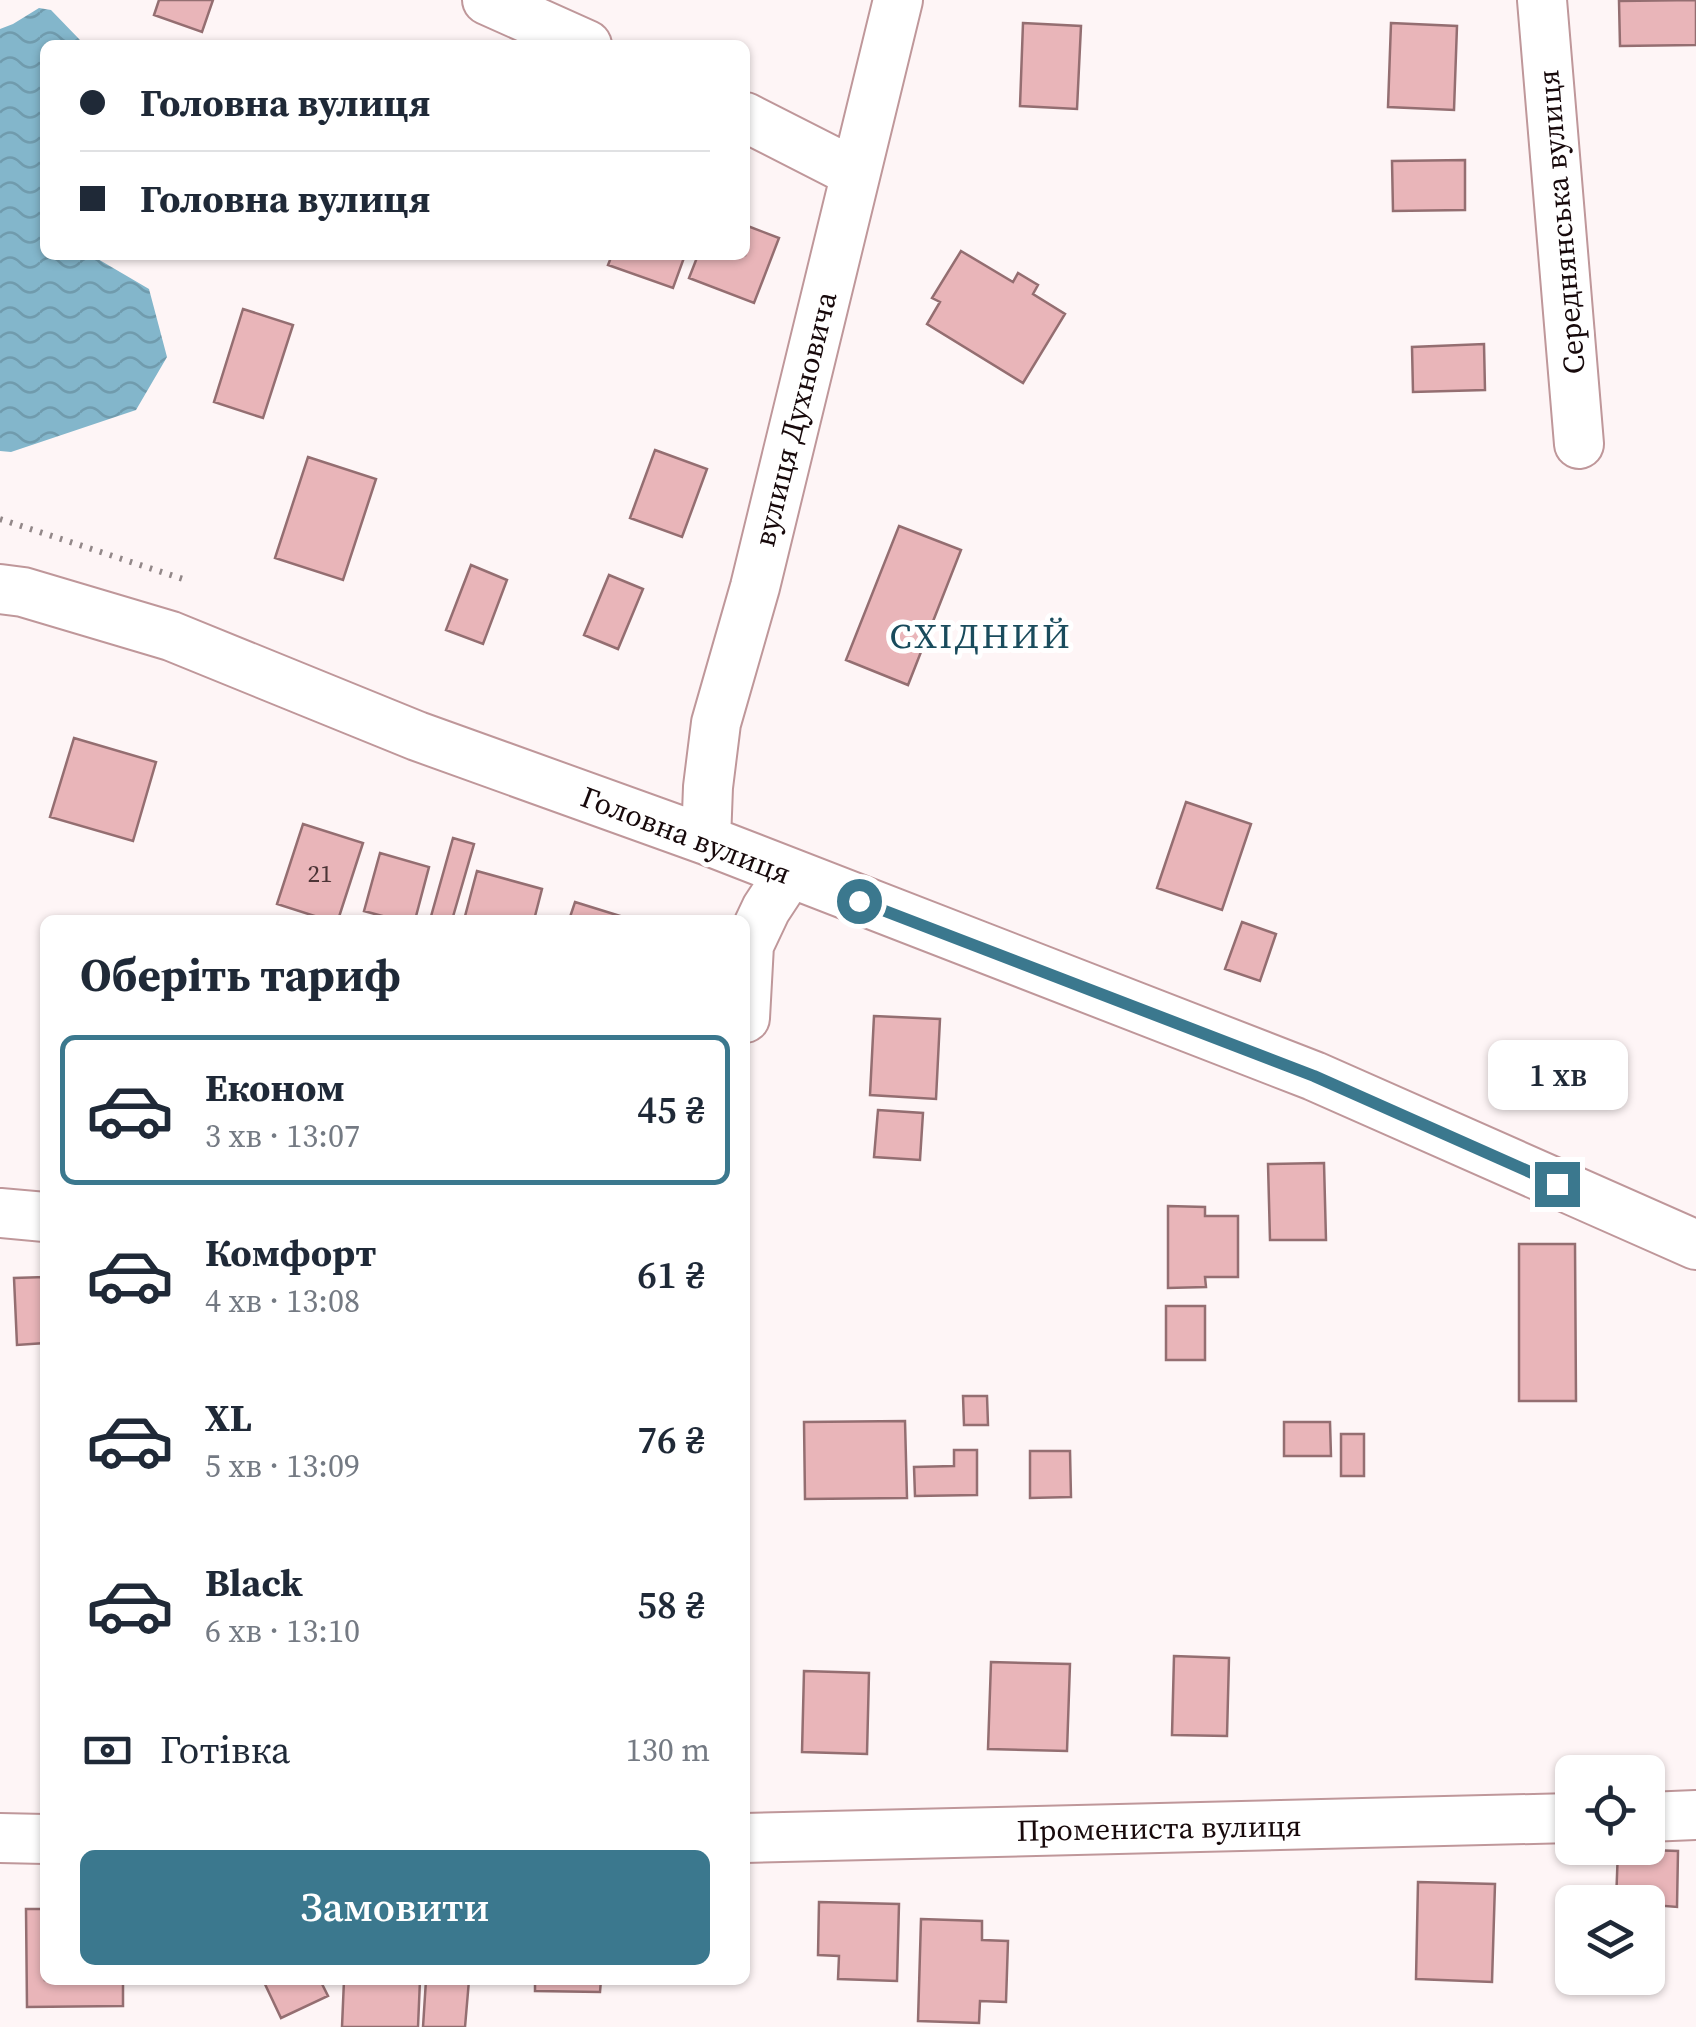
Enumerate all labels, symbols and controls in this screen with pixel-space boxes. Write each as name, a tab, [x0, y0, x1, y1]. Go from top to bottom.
street label: Середнянська вулиця	[1527, 68, 1595, 376]
text: Головна вулиця	[140, 77, 430, 129]
text: Головна вулиця	[140, 173, 430, 225]
street label: вулиця Духновича	[743, 287, 847, 551]
district label: СХІДНИЙ	[890, 612, 1072, 660]
street label: Головна вулиця	[575, 776, 797, 894]
house number: 21	[307, 856, 333, 890]
route start	[837, 879, 882, 924]
text: Оберіть тариф	[80, 944, 401, 1006]
callout: 1 хв	[1487, 1039, 1627, 1109]
text: 1 хв	[1529, 1053, 1587, 1097]
text: Економ	[205, 1062, 345, 1114]
icon: car	[85, 1065, 175, 1155]
text: 45 ₴	[637, 1084, 705, 1136]
text: 3 хв · 13:07	[205, 1114, 360, 1158]
route end	[1535, 1162, 1580, 1207]
text: Комфорт	[205, 1227, 376, 1279]
icon: car	[85, 1230, 175, 1320]
text: 61 ₴	[637, 1249, 705, 1301]
text: 4 хв · 13:08	[205, 1279, 360, 1323]
text: XL	[205, 1392, 252, 1444]
icon: car	[85, 1395, 175, 1485]
text: 76 ₴	[637, 1414, 705, 1466]
text: 5 хв · 13:09	[205, 1444, 360, 1488]
text: Black	[205, 1557, 303, 1609]
icon: car	[85, 1560, 175, 1650]
text: 58 ₴	[637, 1579, 705, 1631]
text: 6 хв · 13:10	[205, 1609, 360, 1653]
icon: cash	[80, 1723, 135, 1778]
text: Готівка	[160, 1724, 290, 1776]
text: 130 m	[626, 1728, 710, 1772]
map controls	[1555, 1755, 1665, 1995]
button: locate	[1555, 1755, 1665, 1865]
street label: Промениста вулиця	[1016, 1805, 1302, 1851]
button: Замовити	[80, 1850, 710, 1965]
button: layers	[1555, 1885, 1665, 1995]

